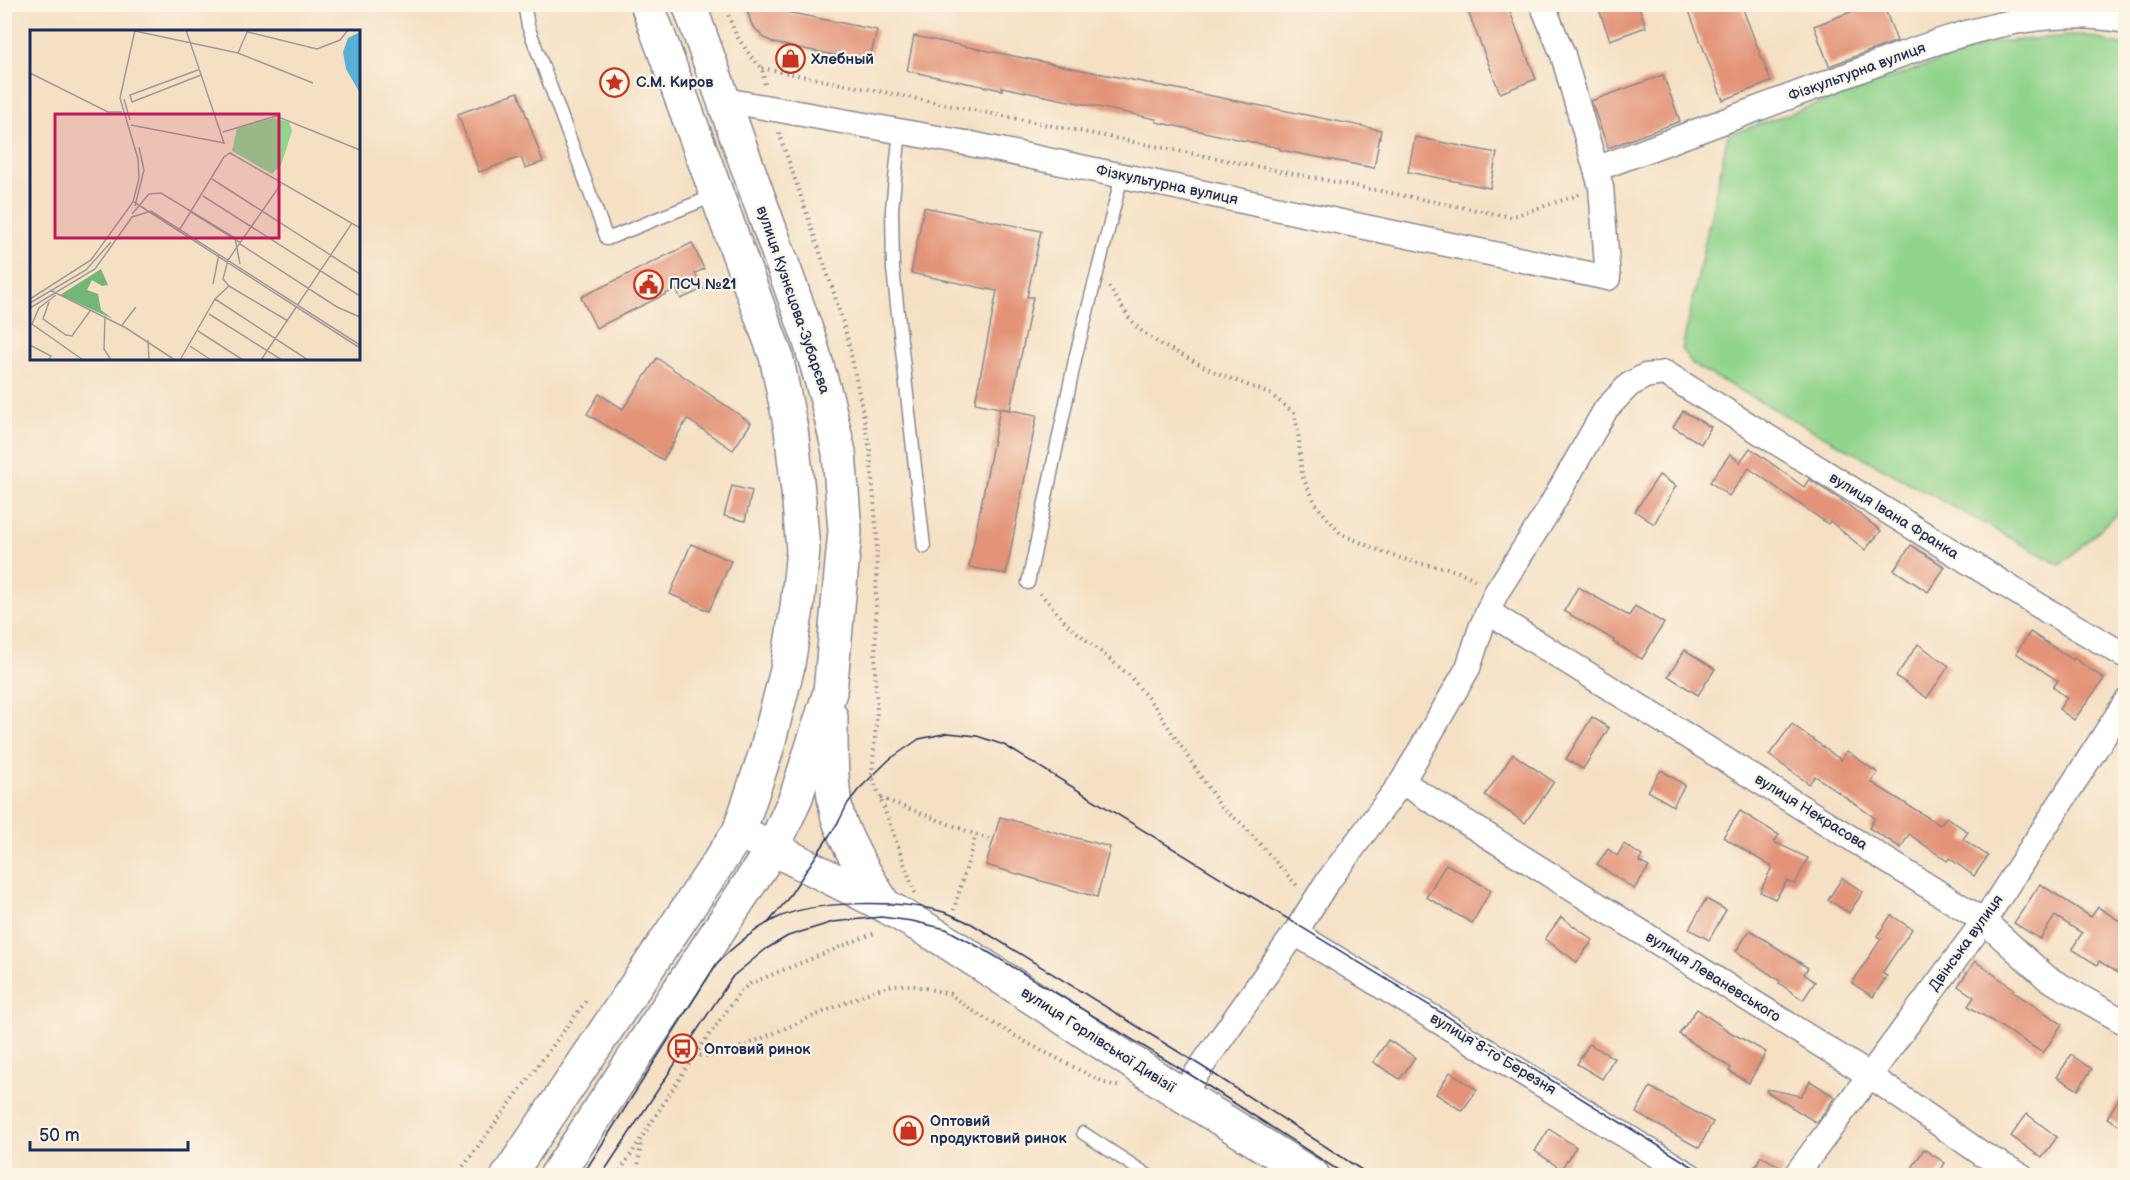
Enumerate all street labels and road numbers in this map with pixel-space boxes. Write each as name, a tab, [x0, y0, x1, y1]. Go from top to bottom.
street label: Фізкультурна вулиця	[1786, 38, 1928, 106]
street label: Фізкультурна вулиця	[1094, 161, 1240, 209]
street label: вулиця Кузнєцова-Зубарєва	[752, 203, 834, 397]
street label: вулиця Івана Франка	[1826, 468, 1962, 564]
street label: вулиця Некрасова	[1751, 770, 1871, 854]
street label: Двінська вулиця	[1925, 891, 2007, 995]
street label: вулиця Леваневського	[1642, 928, 1784, 1026]
street label: вулиця Горлівської Дивізії	[1017, 983, 1179, 1097]
street label: вулиця 8-го Березня	[1426, 1009, 1560, 1099]

